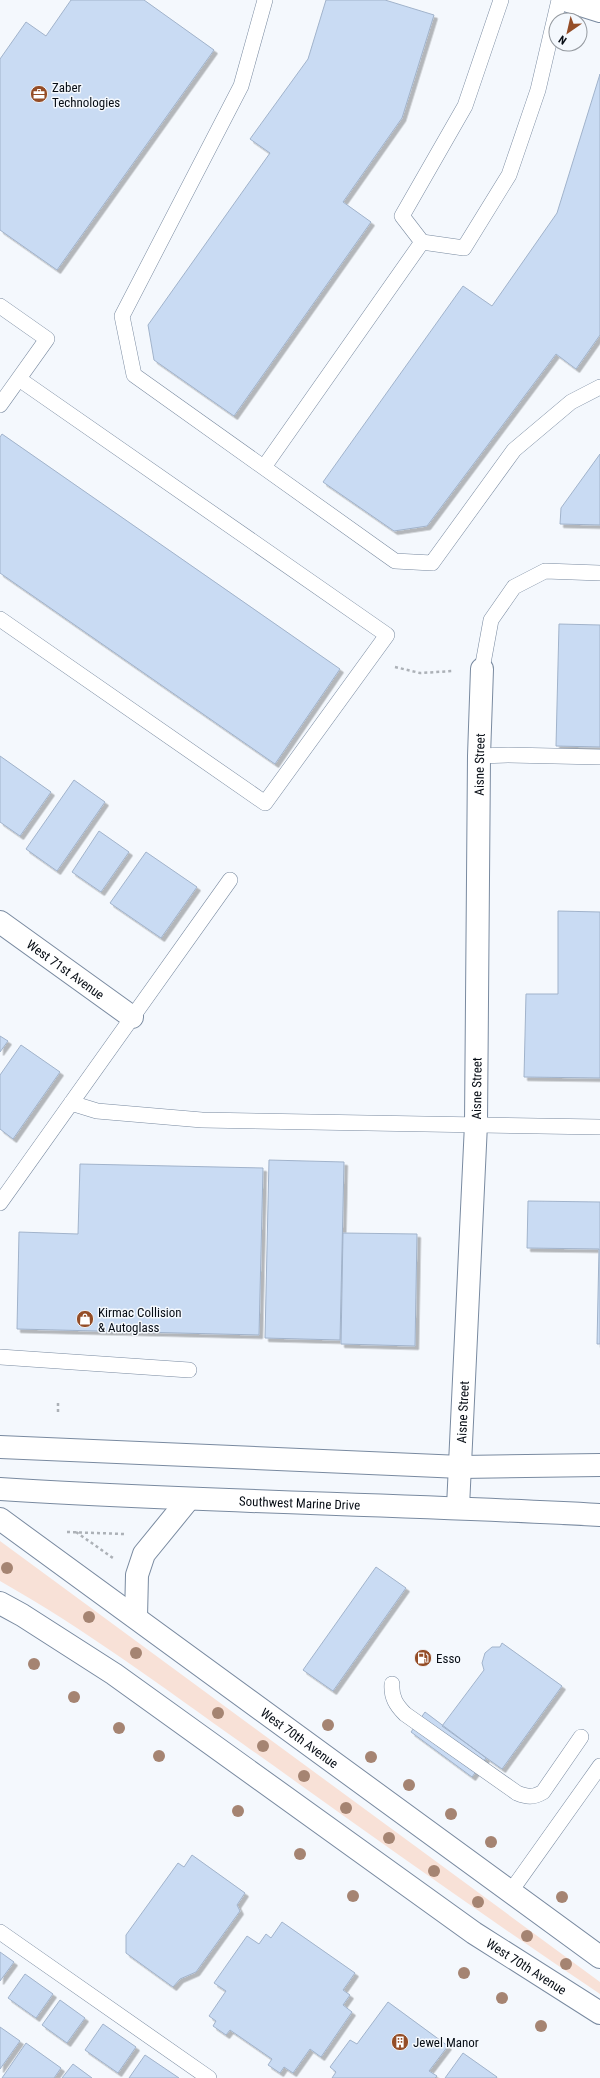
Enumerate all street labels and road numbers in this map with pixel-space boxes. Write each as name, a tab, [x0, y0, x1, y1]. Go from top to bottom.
street label: Aisne Street	[472, 733, 488, 796]
street label: West 71st Avenue	[24, 937, 107, 1003]
street label: Aisne Street	[469, 1057, 485, 1120]
street label: Aisne Street	[454, 1381, 472, 1444]
street label: Southwest Marine Drive	[239, 1494, 361, 1513]
street label: West 70th Avenue	[258, 1705, 341, 1771]
street label: West 70th Avenue	[483, 1936, 569, 1998]

